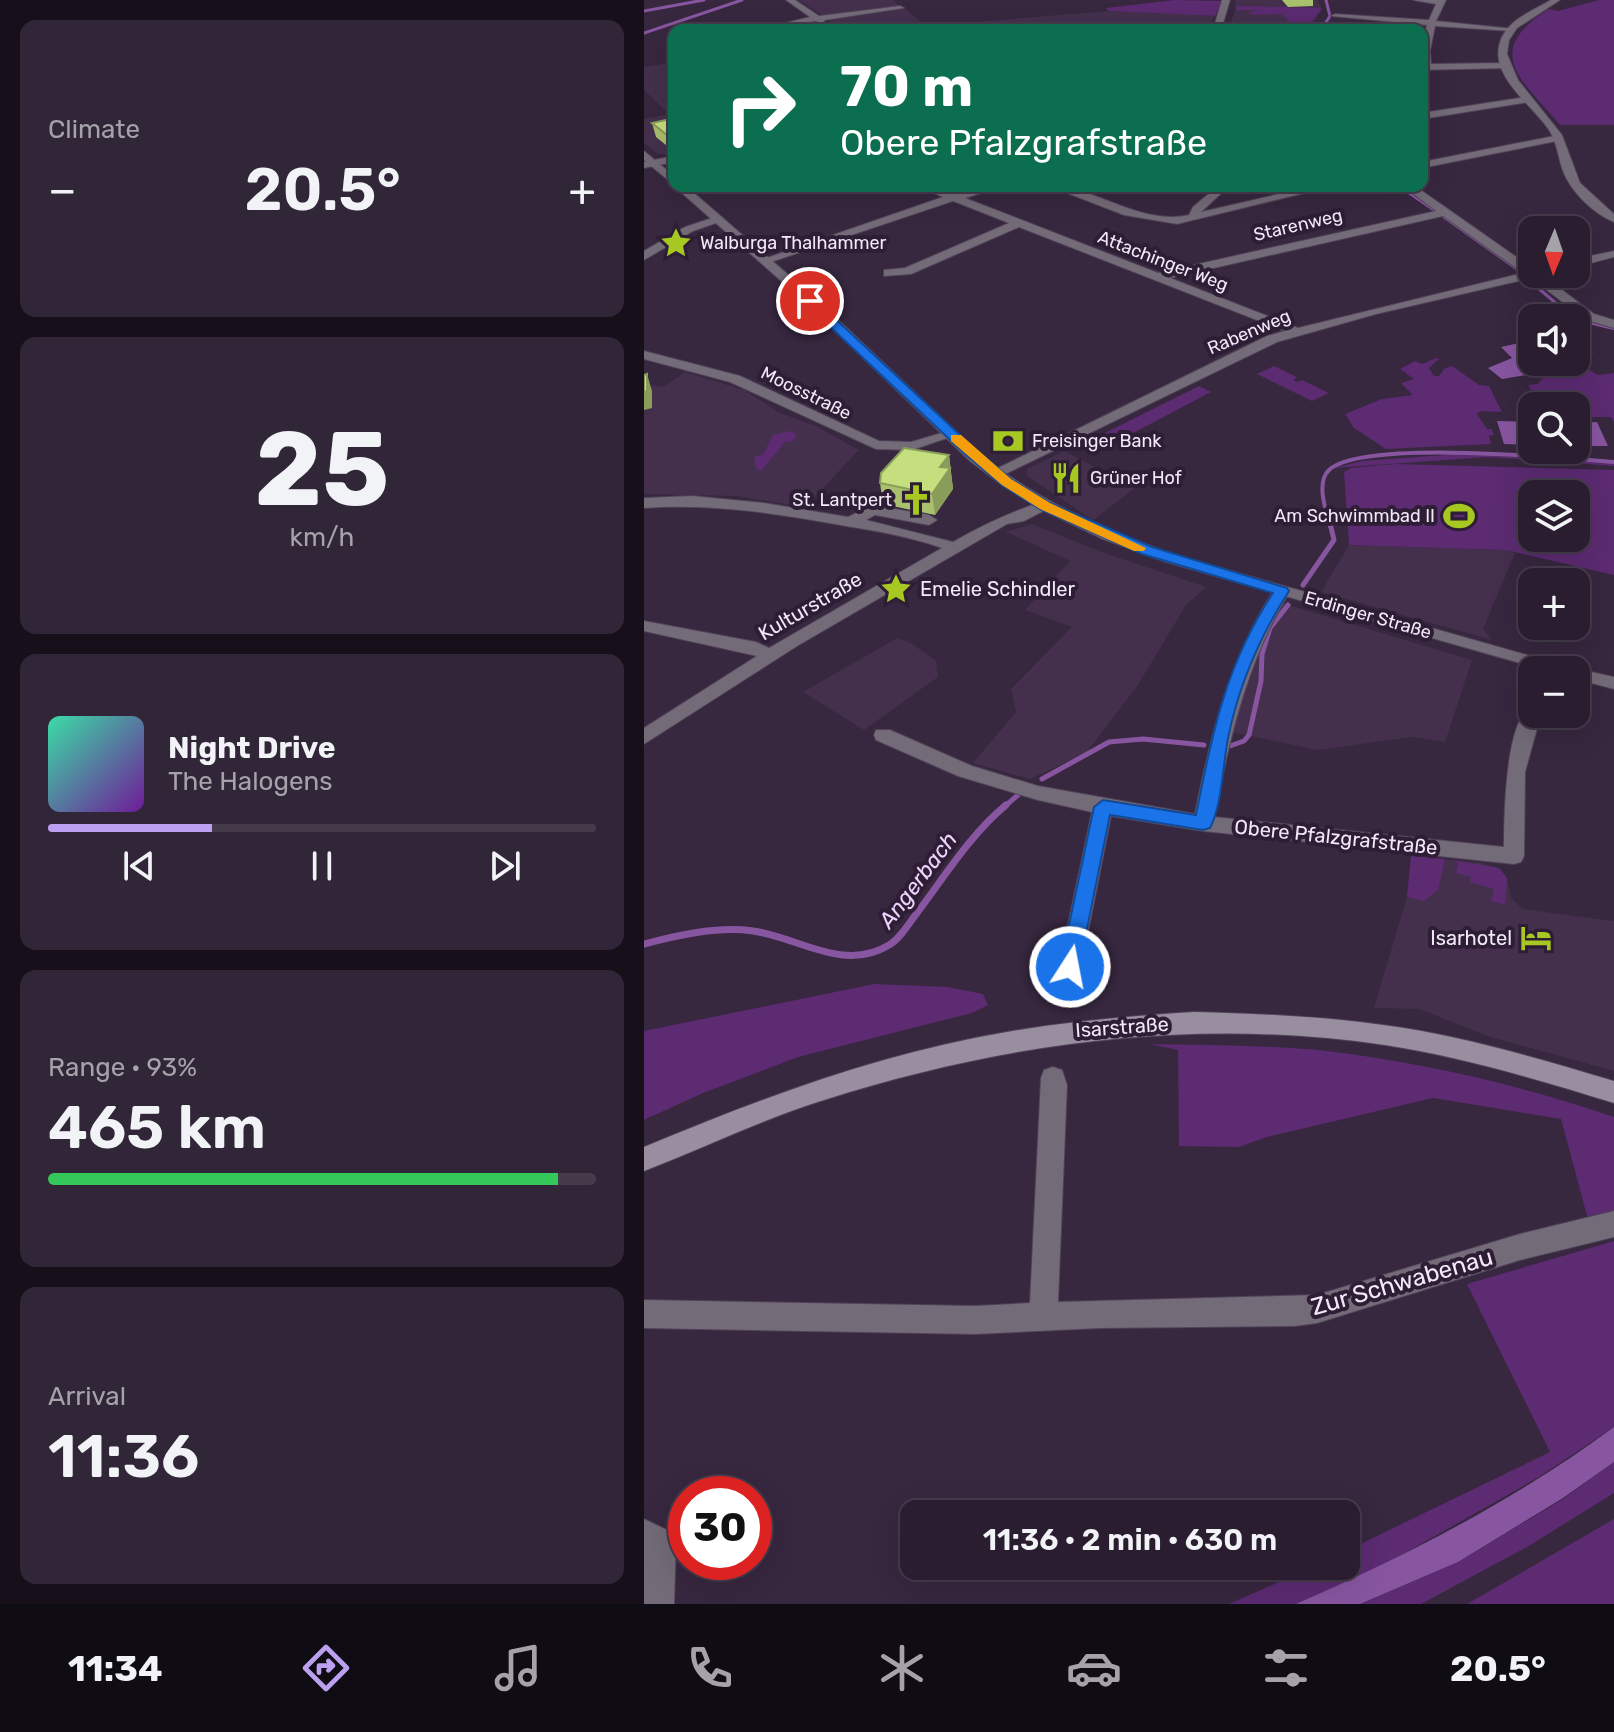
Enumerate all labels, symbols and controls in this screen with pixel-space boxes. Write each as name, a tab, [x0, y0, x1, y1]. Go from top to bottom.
text: 70 m	[840, 54, 973, 120]
icon: right	[708, 56, 812, 160]
text: Climate	[48, 114, 140, 145]
text: Obere Pfalzgrafstraße	[840, 121, 1207, 164]
text: 20.5°	[244, 154, 401, 225]
text: −	[48, 164, 77, 216]
text: +	[569, 164, 596, 216]
street label: Starenweg	[1251, 204, 1345, 246]
north arrow	[1518, 216, 1590, 288]
map controls	[1518, 216, 1590, 728]
place icon: Walburga Thalhammer	[659, 226, 693, 260]
street label: Attachinger Weg	[1095, 226, 1231, 296]
place label: Walburga Thalhammer	[700, 232, 886, 254]
pin	[776, 267, 844, 335]
icon: arrive	[788, 279, 832, 323]
button: sound	[1518, 304, 1590, 376]
street label: Rabenweg	[1204, 305, 1294, 359]
street label: Moosstraße	[757, 362, 855, 424]
button: search	[1518, 392, 1590, 464]
text: 25	[255, 408, 389, 531]
bank icon: Freisinger Bank	[991, 424, 1025, 458]
place label: Freisinger Bank	[1032, 430, 1162, 452]
restaurant icon: Grüner Hof	[1049, 461, 1083, 495]
place label: Grüner Hof	[1090, 467, 1182, 489]
button: layers	[1518, 480, 1590, 552]
church icon: St. Lantpert	[899, 483, 933, 517]
place label: St. Lantpert	[792, 489, 892, 511]
sports icon: Am Schwimmbad II	[1442, 499, 1476, 533]
place label: Am Schwimmbad II	[1274, 505, 1435, 527]
text: km/h	[290, 522, 354, 553]
street label: Kulturstraße	[754, 567, 866, 645]
button: +	[1518, 568, 1590, 640]
place icon: Emelie Schindler	[879, 572, 913, 606]
place label: Emelie Schindler	[920, 577, 1075, 601]
street label: Erdinger Straße	[1302, 586, 1434, 644]
button: −	[1518, 656, 1590, 728]
text: Night Drive	[168, 730, 336, 766]
text: The Halogens	[168, 766, 333, 797]
street label: Obere Pfalzgrafstraße	[1233, 814, 1439, 860]
water label: Angerbach	[872, 827, 963, 934]
icon: previous	[117, 844, 161, 888]
icon: pause	[300, 844, 344, 888]
icon: next	[483, 844, 527, 888]
hotel icon: Isarhotel	[1519, 921, 1553, 955]
position arrow	[1028, 925, 1112, 1009]
place label: Isarhotel	[1430, 926, 1512, 950]
street label: Isarstraße	[1074, 1012, 1170, 1042]
text: Range · 93%	[48, 1052, 197, 1083]
text: 465 km	[48, 1092, 266, 1163]
street label: Zur Schwabenau	[1308, 1243, 1496, 1321]
text: Arrival	[48, 1381, 126, 1412]
text: 11:36	[48, 1421, 199, 1492]
speed limit sign: 30	[668, 1476, 772, 1580]
text: 11:36 · 2 min · 630 m	[983, 1522, 1277, 1558]
icon: directions	[298, 1640, 354, 1696]
icon: music	[490, 1640, 546, 1696]
icon: phone	[682, 1640, 738, 1696]
icon: climate	[874, 1640, 930, 1696]
icon: car	[1066, 1640, 1122, 1696]
icon: filters	[1258, 1640, 1314, 1696]
text: 11:34	[68, 1647, 163, 1690]
text: 20.5°	[1450, 1647, 1546, 1690]

